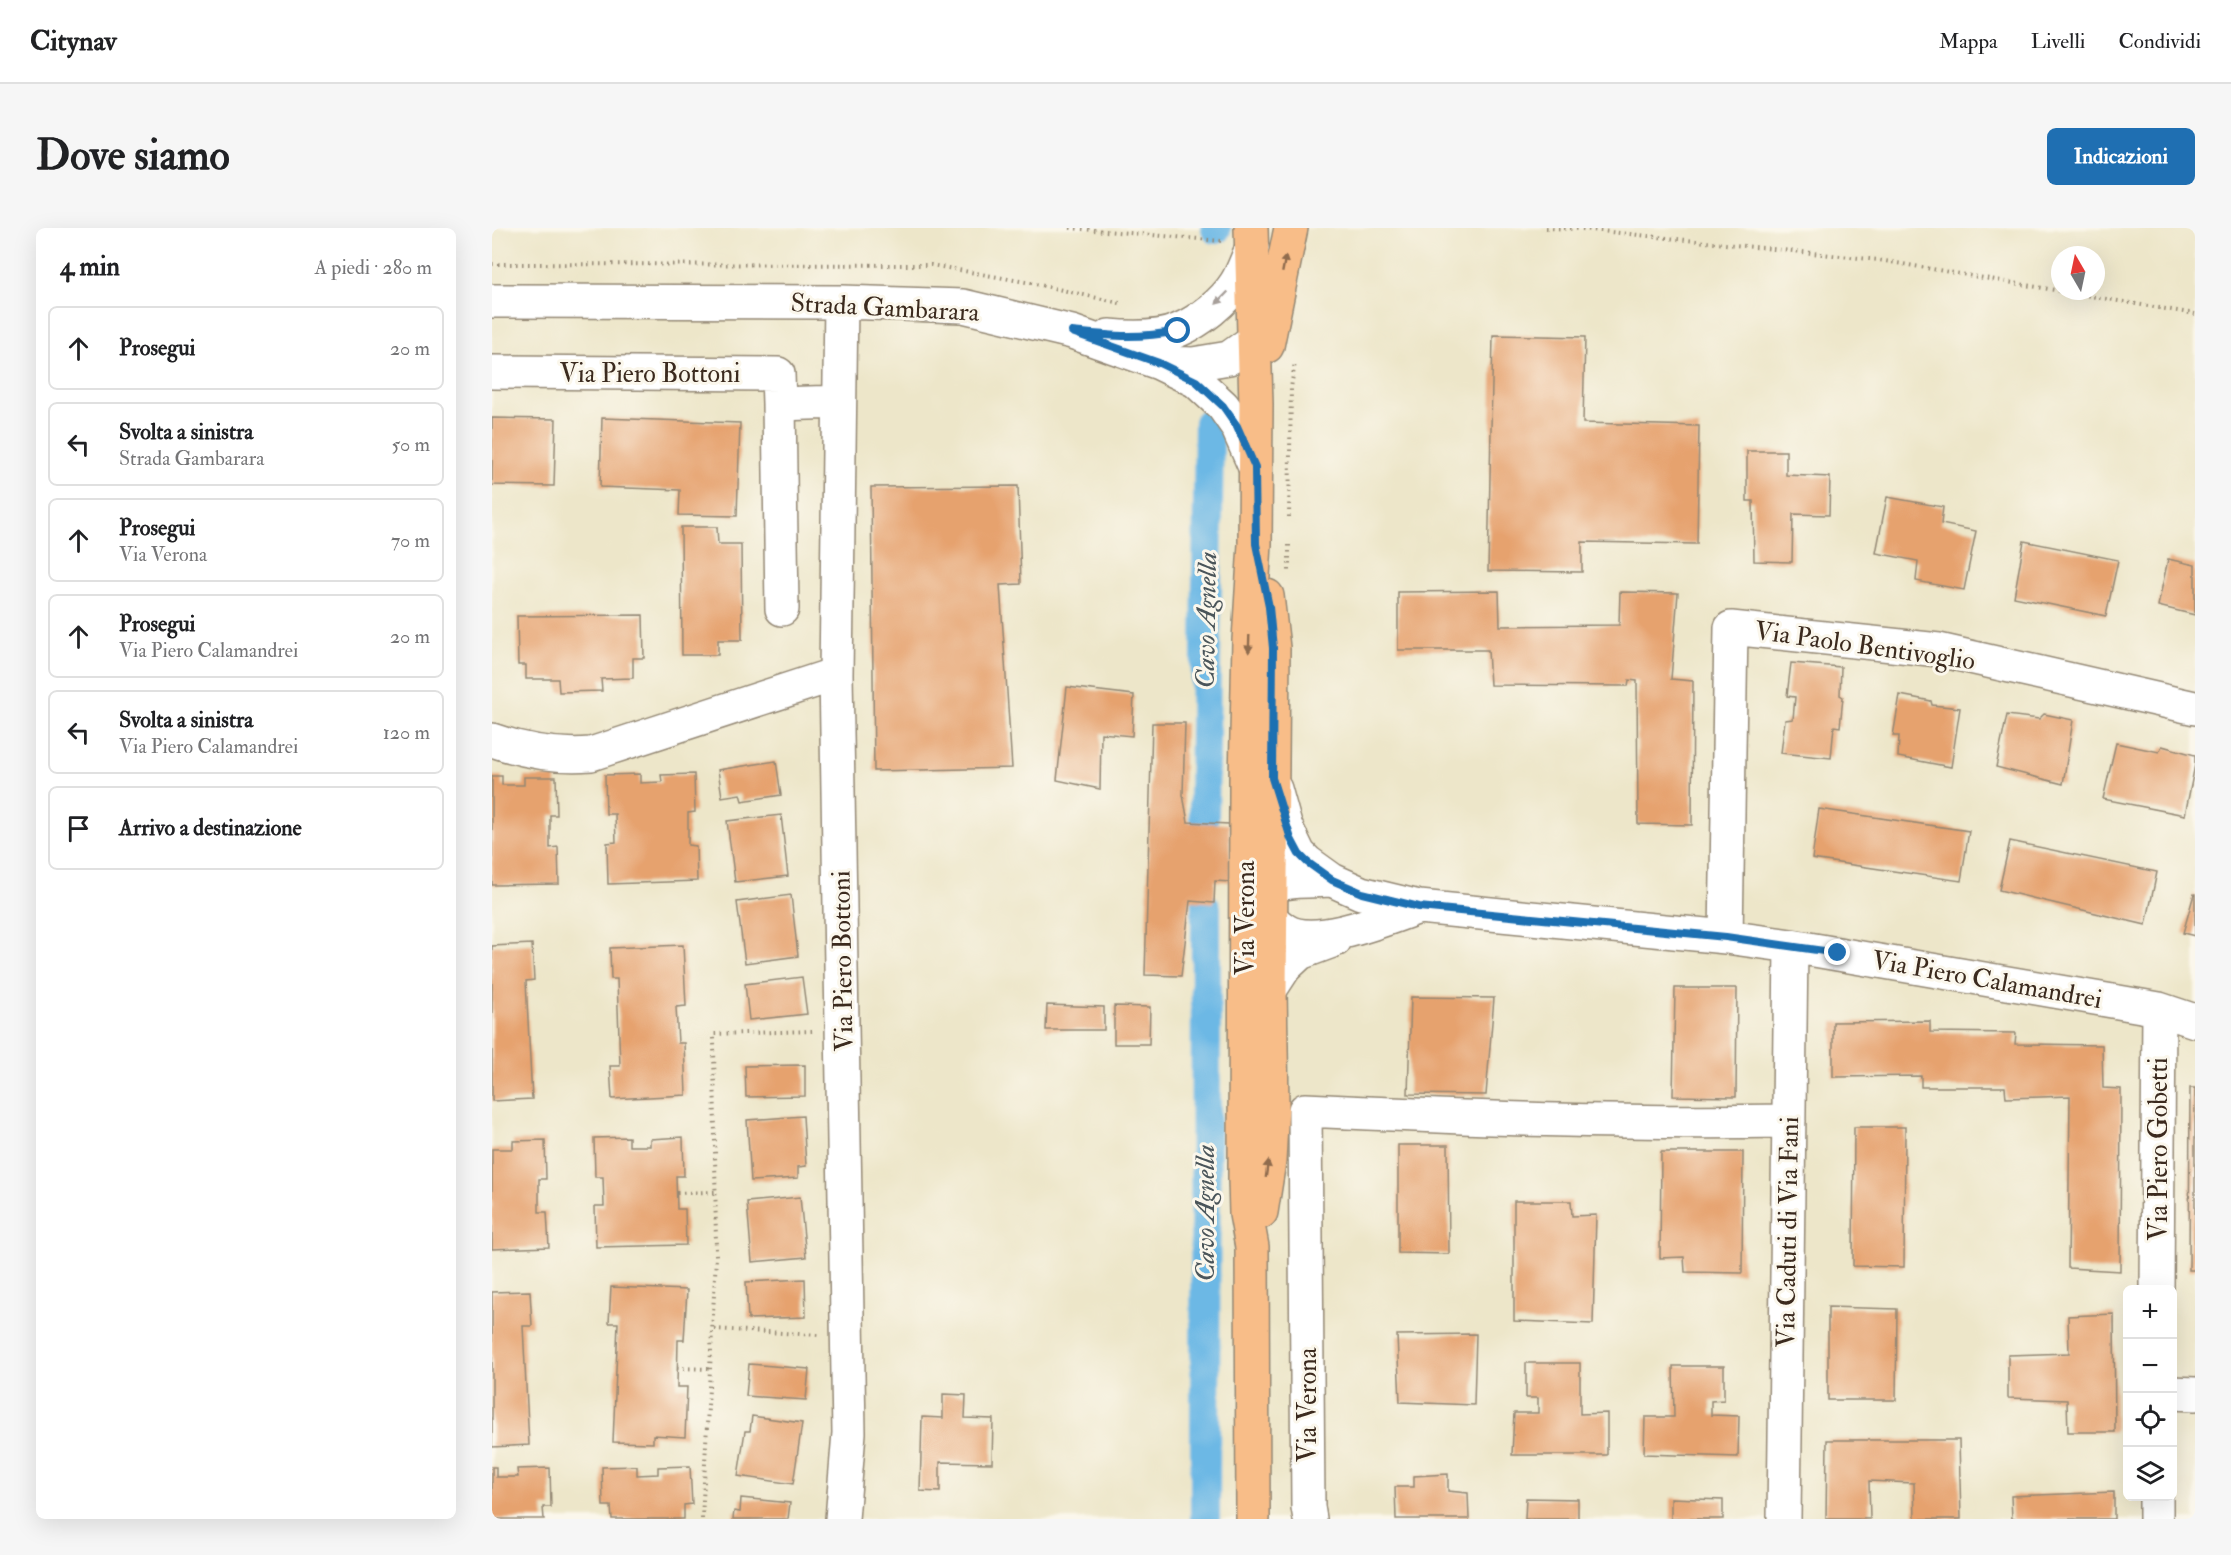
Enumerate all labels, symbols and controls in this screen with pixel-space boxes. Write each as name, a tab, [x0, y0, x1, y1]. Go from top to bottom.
text: Citynav	[30, 24, 117, 59]
text: Mappa	[1939, 28, 1998, 55]
text: Livelli	[2031, 28, 2085, 55]
text: Condividi	[2118, 28, 2201, 55]
button: Indicazioni	[2047, 128, 2195, 185]
text: Dove siamo	[36, 130, 230, 182]
north arrow	[2051, 246, 2105, 300]
text: 4 min	[60, 251, 120, 283]
one-way arrow	[1280, 254, 1289, 273]
text: A piedi · 280 m	[314, 255, 432, 280]
street label: Strada Gambarara	[790, 287, 980, 329]
one-way arrow	[1216, 291, 1230, 305]
route start	[1164, 317, 1190, 343]
icon: ahead	[62, 332, 95, 365]
text: Prosegui	[119, 334, 195, 362]
text: 20 m	[390, 336, 430, 361]
street label: Via Piero Bottoni	[560, 358, 741, 390]
text: Svolta a sinistra	[119, 418, 253, 446]
icon: left	[62, 428, 95, 461]
text: 50 m	[391, 432, 430, 457]
text: Strada Gambarara	[119, 446, 264, 471]
text: Prosegui	[119, 514, 195, 542]
icon: ahead	[62, 524, 95, 557]
text: 70 m	[391, 528, 430, 553]
text: Via Verona	[119, 542, 207, 567]
water label: Cavo Agnella	[1189, 551, 1224, 689]
text: Prosegui	[119, 610, 195, 638]
street label: Via Paolo Bentivoglio	[1753, 615, 1977, 677]
icon: ahead	[62, 620, 95, 653]
text: 20 m	[390, 624, 430, 649]
one-way arrow	[1245, 635, 1254, 654]
text: Via Piero Calamandrei	[119, 638, 298, 663]
text: Svolta a sinistra	[119, 706, 253, 734]
icon: left	[62, 716, 95, 749]
text: 120 m	[383, 720, 430, 745]
text: Via Piero Calamandrei	[119, 734, 298, 759]
icon: arrive	[62, 812, 95, 845]
text: Arrivo a destinazione	[119, 814, 302, 842]
street label: Via Verona	[1230, 860, 1262, 975]
street label: Via Piero Bottoni	[825, 870, 861, 1052]
route end	[1824, 939, 1850, 965]
street label: Via Piero Calamandrei	[1869, 944, 2104, 1016]
street label: Via Piero Gobetti	[2143, 1057, 2175, 1241]
street label: Via Caduti di Via Fani	[1770, 1116, 1806, 1348]
water label: Cavo Agnella	[1189, 1145, 1222, 1281]
one-way arrow	[1263, 1160, 1272, 1179]
map controls	[2123, 1285, 2177, 1501]
button: +	[2123, 1285, 2177, 1339]
button: −	[2123, 1339, 2177, 1393]
street label: Via Verona	[1292, 1347, 1324, 1462]
button: locate	[2123, 1393, 2177, 1447]
button: layers	[2123, 1447, 2177, 1501]

